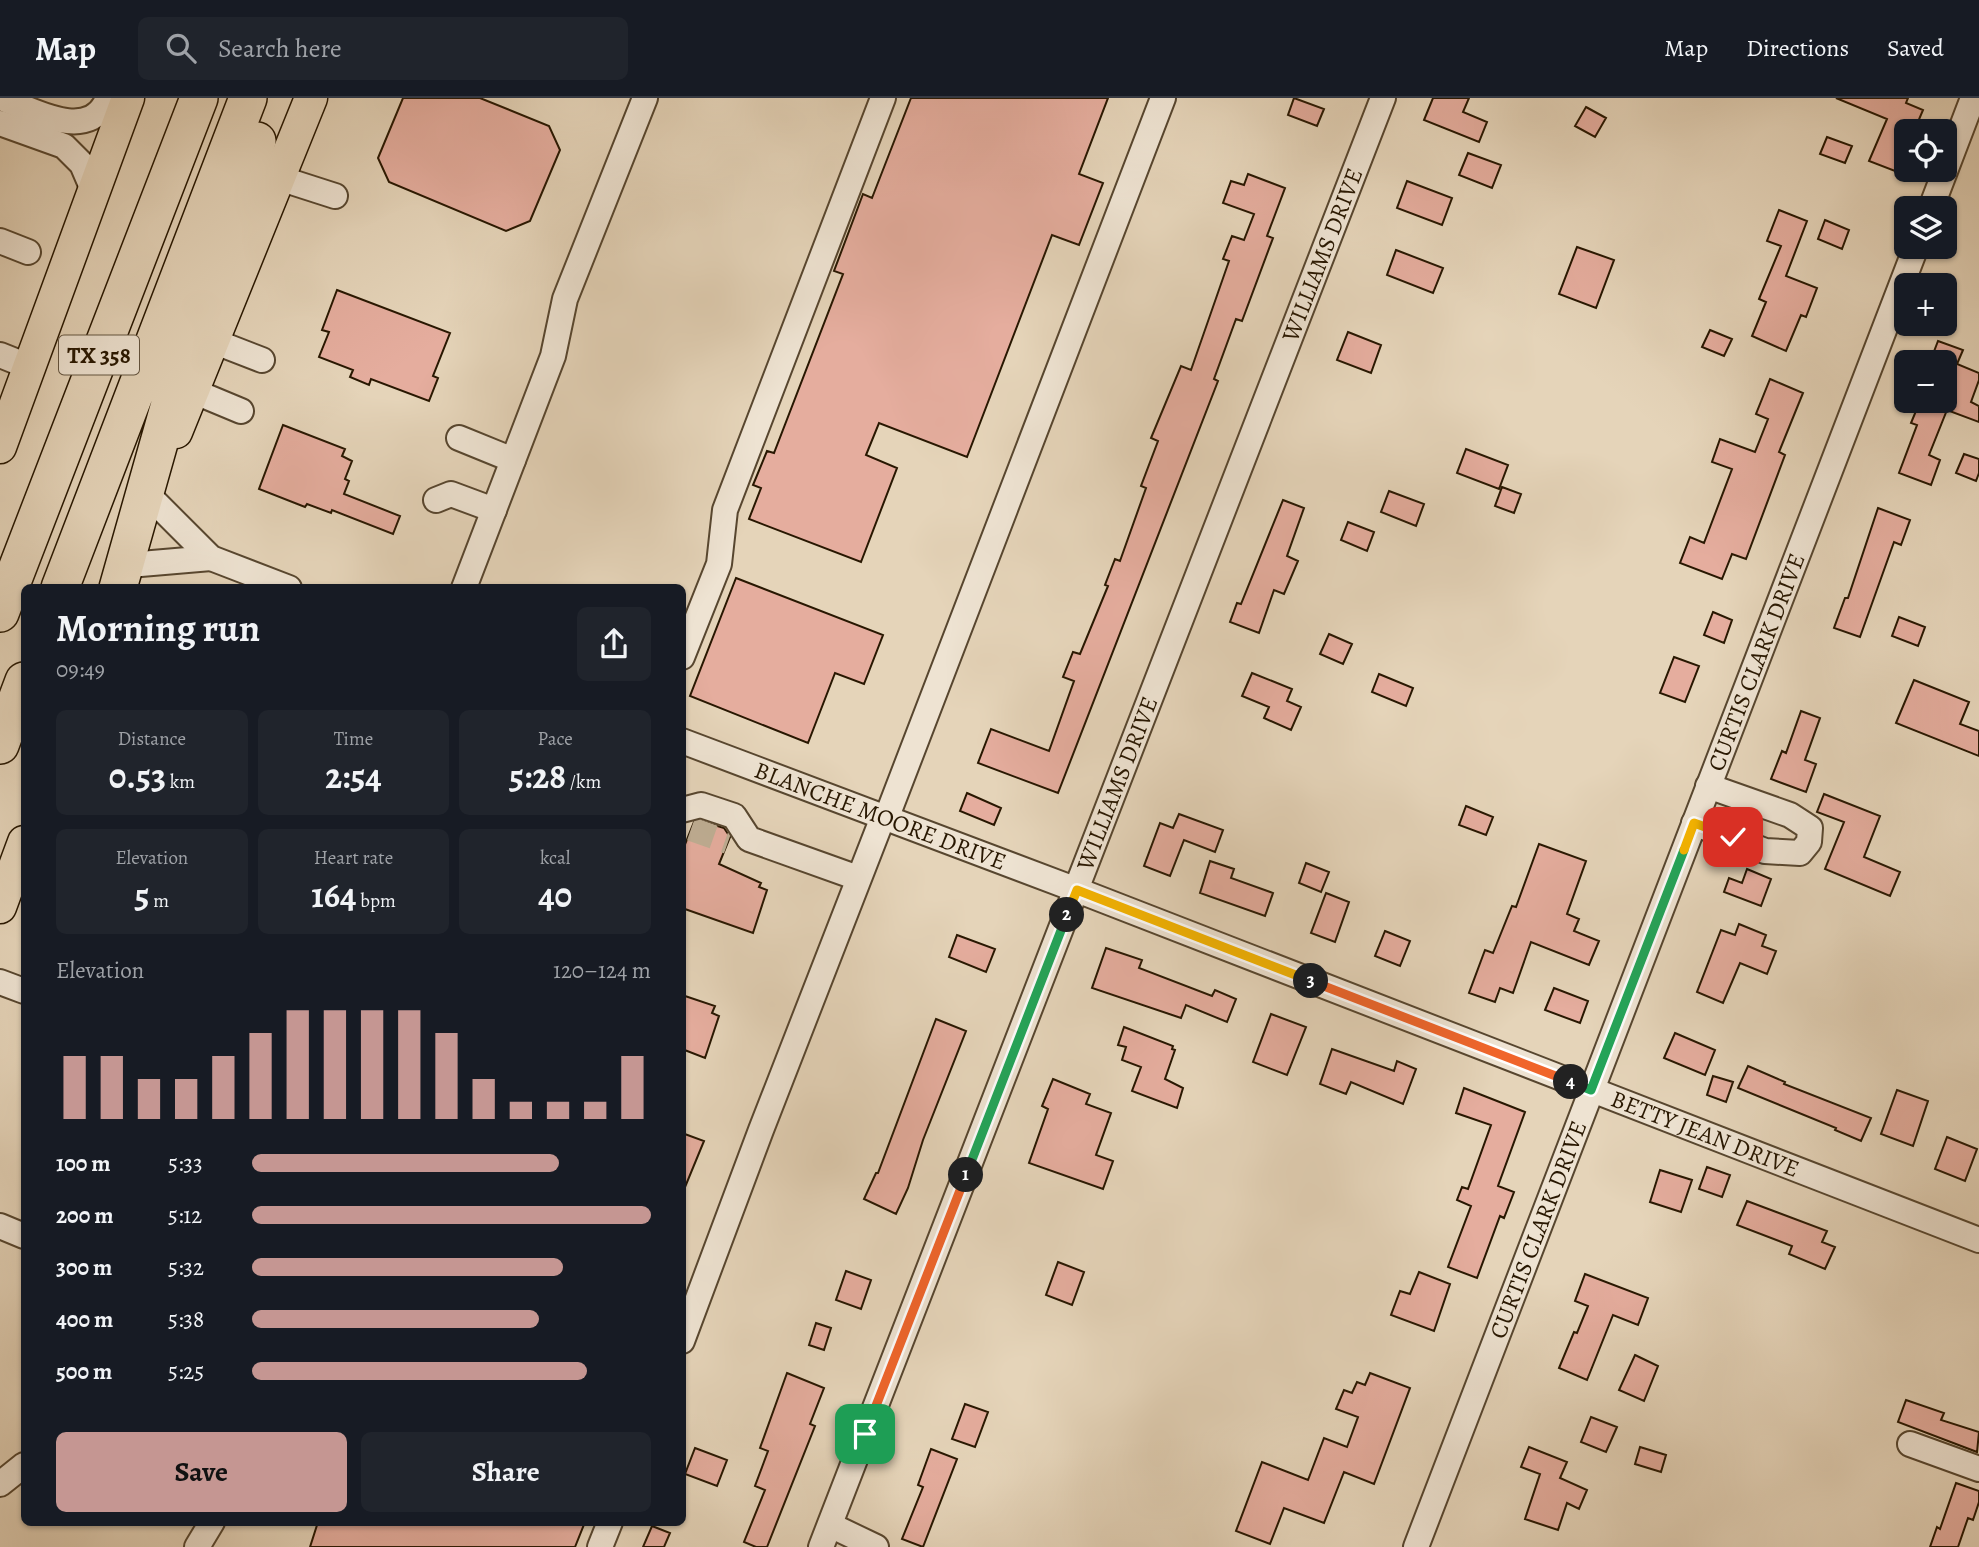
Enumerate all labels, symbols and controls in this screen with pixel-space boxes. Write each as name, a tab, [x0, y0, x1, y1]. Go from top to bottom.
search box	[138, 17, 628, 80]
text: Map	[35, 26, 96, 71]
icon: search	[162, 29, 200, 67]
text: Search here	[218, 31, 342, 66]
text: Map	[1664, 32, 1708, 64]
text: Directions	[1746, 32, 1849, 64]
text: Saved	[1887, 32, 1944, 64]
map controls	[1894, 119, 1957, 413]
button: locate	[1894, 119, 1957, 182]
street label: WILLIAMS DRIVE	[1274, 163, 1370, 347]
button: layers	[1894, 196, 1957, 259]
button: +	[1894, 273, 1957, 336]
road number: TX 358	[59, 336, 139, 374]
button: −	[1894, 350, 1957, 413]
street label: CURTIS CLARK DRIVE	[1700, 549, 1813, 776]
text: Morning run	[56, 602, 260, 654]
button: share	[577, 607, 651, 681]
text: 09:49	[56, 654, 105, 685]
street label: WILLIAMS DRIVE	[1069, 692, 1165, 876]
text: Distance	[118, 726, 186, 752]
text: Time	[334, 726, 373, 752]
text: Pace	[538, 726, 573, 752]
text: 0.53	[109, 752, 166, 800]
text: 2:54	[325, 752, 382, 800]
text: 5:28	[509, 752, 566, 800]
street label: BLANCHE MOORE DRIVE	[750, 754, 1011, 878]
text: km	[166, 769, 195, 795]
text: /km	[566, 769, 601, 795]
pin	[1703, 807, 1763, 867]
icon: check	[1714, 818, 1752, 856]
text: Elevation	[115, 845, 188, 871]
text: Heart rate	[314, 845, 393, 871]
text: kcal	[540, 845, 570, 871]
text: 5	[135, 871, 150, 919]
text: 164	[311, 871, 357, 919]
text: 40	[538, 871, 572, 919]
text: m	[150, 888, 169, 914]
text: bpm	[357, 888, 396, 914]
pin: 2	[1050, 898, 1084, 932]
text: 2	[1062, 901, 1071, 927]
text: Elevation	[56, 955, 144, 986]
text: 120–124 m	[553, 955, 651, 986]
pin: 3	[1294, 964, 1328, 998]
text: 3	[1306, 967, 1315, 993]
pin: 4	[1554, 1065, 1588, 1100]
text: 4	[1566, 1068, 1575, 1094]
street label: BETTY JEAN DRIVE	[1606, 1083, 1804, 1185]
street label: CURTIS CLARK DRIVE	[1482, 1116, 1594, 1343]
text: 100 m	[56, 1148, 111, 1179]
text: 5:33	[168, 1148, 203, 1179]
pin: 1	[948, 1158, 984, 1192]
text: 1	[962, 1161, 969, 1187]
text: 200 m	[56, 1200, 114, 1231]
text: 5:12	[168, 1200, 202, 1231]
text: 300 m	[56, 1252, 112, 1283]
text: 5:32	[168, 1252, 204, 1283]
text: 400 m	[56, 1304, 113, 1335]
text: 5:38	[168, 1304, 204, 1335]
text: 500 m	[56, 1356, 112, 1387]
text: 5:25	[168, 1356, 204, 1387]
pin	[835, 1404, 895, 1464]
icon: arrive	[846, 1415, 884, 1453]
button: Save	[56, 1432, 347, 1512]
button: Share	[361, 1432, 651, 1512]

